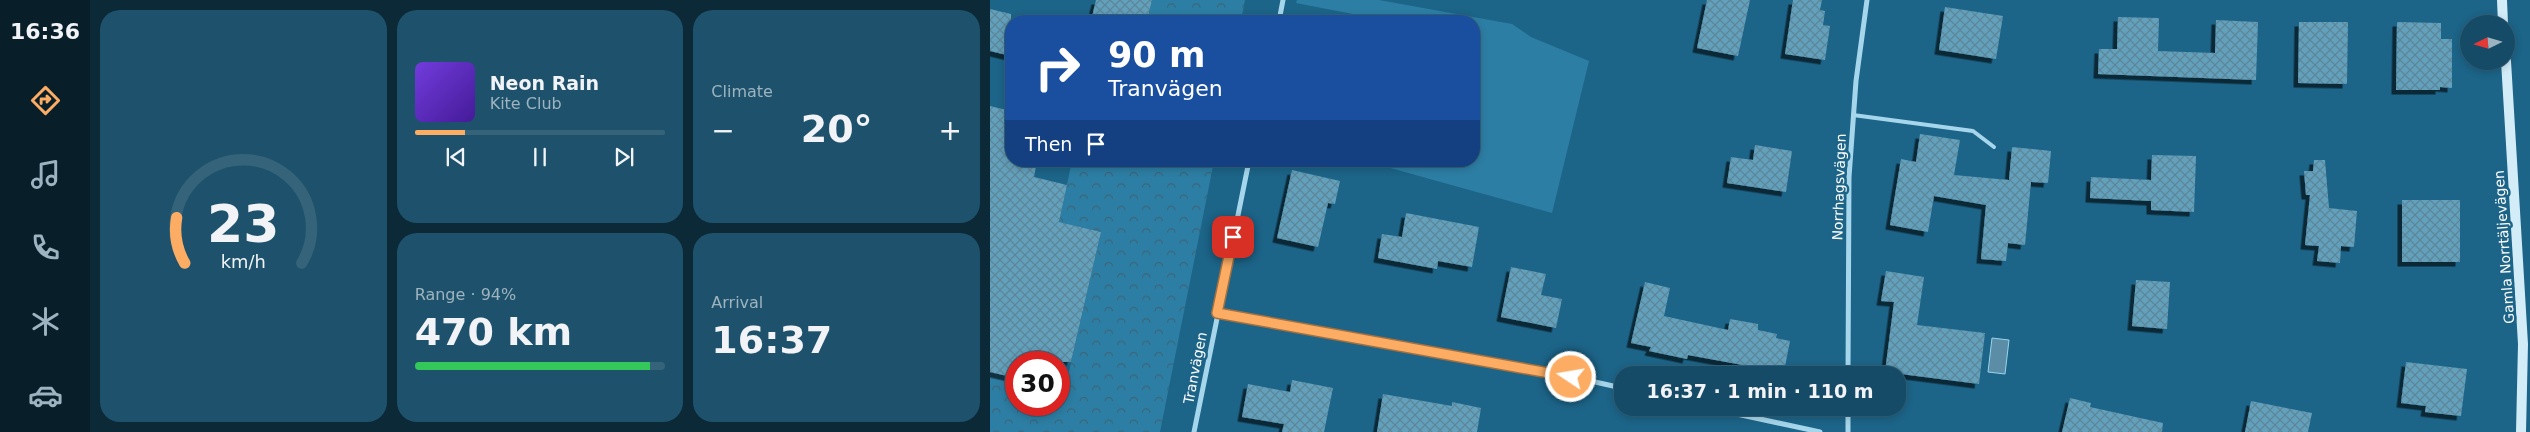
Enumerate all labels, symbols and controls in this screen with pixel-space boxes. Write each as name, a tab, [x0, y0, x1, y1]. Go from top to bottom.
north arrow	[2460, 15, 2515, 70]
map controls	[2460, 15, 2515, 70]
text: 16:36	[10, 19, 80, 44]
icon: right	[1025, 35, 1090, 100]
text: 90 m	[1108, 35, 1205, 75]
text: Neon Rain	[490, 72, 599, 94]
text: Tranvägen	[1108, 76, 1223, 101]
text: Climate	[711, 82, 773, 101]
icon: directions	[28, 83, 63, 118]
text: Kite Club	[490, 94, 562, 113]
text: 20°	[801, 107, 873, 151]
text: −	[711, 114, 735, 147]
text: +	[939, 114, 962, 147]
icon: arrive	[1082, 130, 1110, 158]
text: Then	[1025, 133, 1072, 155]
street label: Norrhagsvägen	[1829, 133, 1849, 241]
icon: previous	[442, 143, 470, 171]
icon: pause	[526, 143, 554, 171]
icon: next	[610, 143, 638, 171]
icon: music	[28, 157, 63, 192]
street label: Gamla Norrtäljevägen	[2491, 170, 2517, 324]
text: 23	[207, 194, 280, 254]
pin	[1212, 216, 1254, 258]
icon: arrive	[1219, 223, 1247, 251]
icon: phone	[28, 230, 63, 265]
text: km/h	[221, 251, 266, 272]
text: Range · 94%	[415, 285, 516, 304]
text: Arrival	[711, 293, 763, 312]
icon: climate	[28, 304, 63, 339]
text: 470 km	[415, 310, 572, 354]
text: 16:37	[711, 318, 832, 362]
street label: Tranvägen	[1180, 331, 1210, 406]
position arrow	[1544, 350, 1596, 402]
speed limit sign: 30	[1005, 351, 1070, 416]
icon: car	[28, 378, 63, 413]
text: 16:37 · 1 min · 110 m	[1646, 380, 1874, 402]

